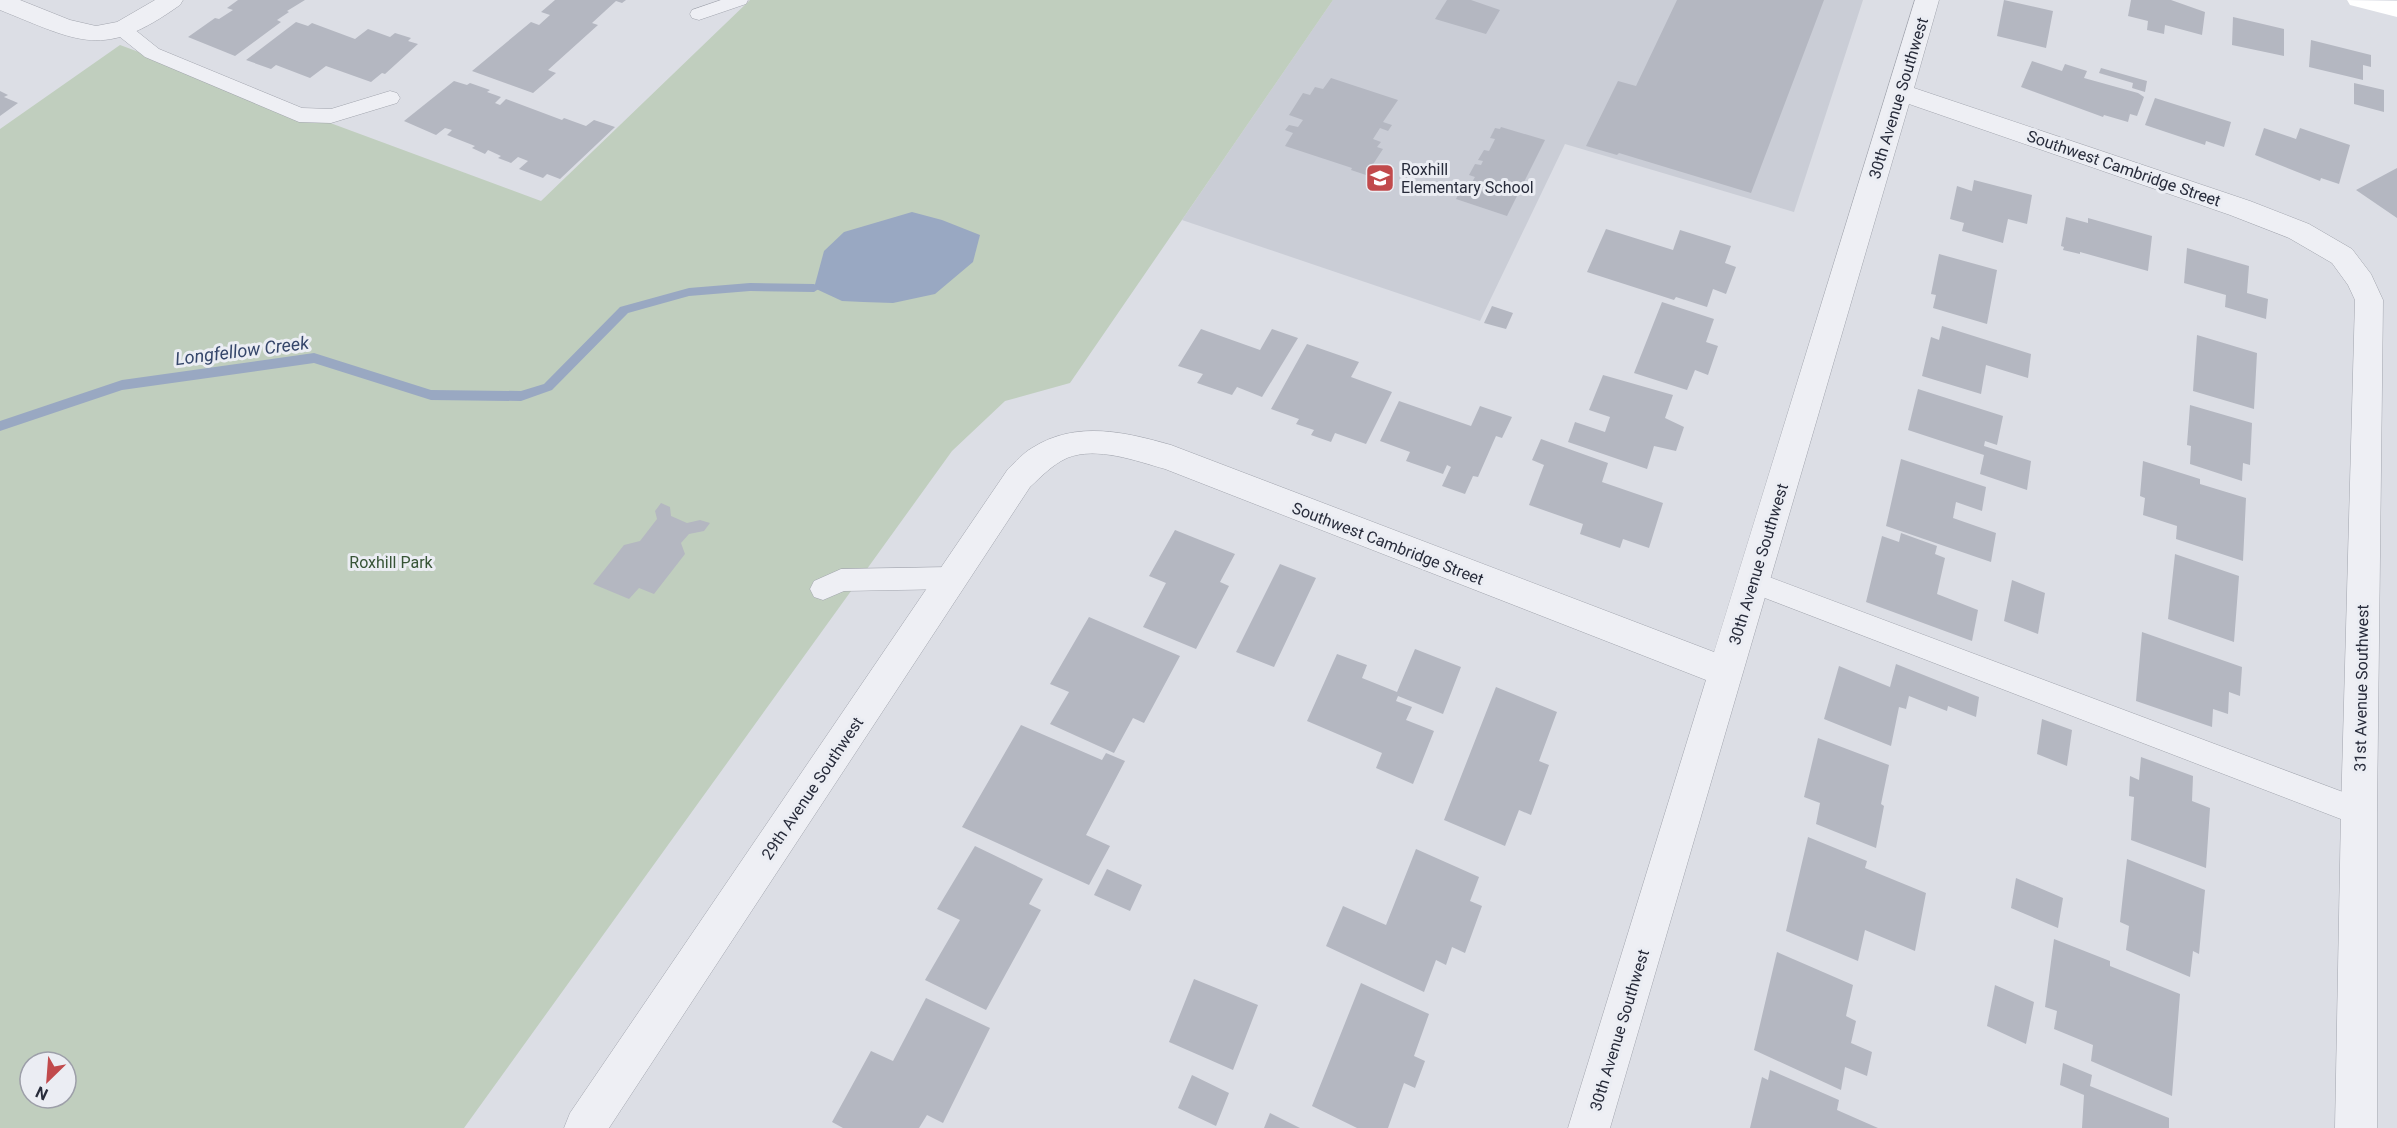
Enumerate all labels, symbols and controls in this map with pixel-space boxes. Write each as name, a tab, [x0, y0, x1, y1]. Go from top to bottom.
street label: 30th Avenue Southwest	[1865, 15, 1932, 181]
street label: Southwest Cambridge Street	[2025, 126, 2223, 211]
place label: Roxhill Elementary School	[1401, 160, 1534, 197]
school or university icon: Roxhill Elementary School	[1364, 162, 1396, 194]
water label: Longfellow Creek	[174, 332, 311, 369]
street label: 30th Avenue Southwest	[1725, 481, 1792, 647]
street label: Southwest Cambridge Street	[1289, 498, 1486, 589]
park label: Roxhill Park	[349, 553, 434, 572]
street label: 31st Avenue Southwest	[2351, 604, 2372, 772]
street label: 29th Avenue Southwest	[758, 713, 867, 863]
street label: 30th Avenue Southwest	[1586, 947, 1653, 1113]
north arrow	[18, 1050, 78, 1110]
text: N	[33, 1082, 51, 1104]

